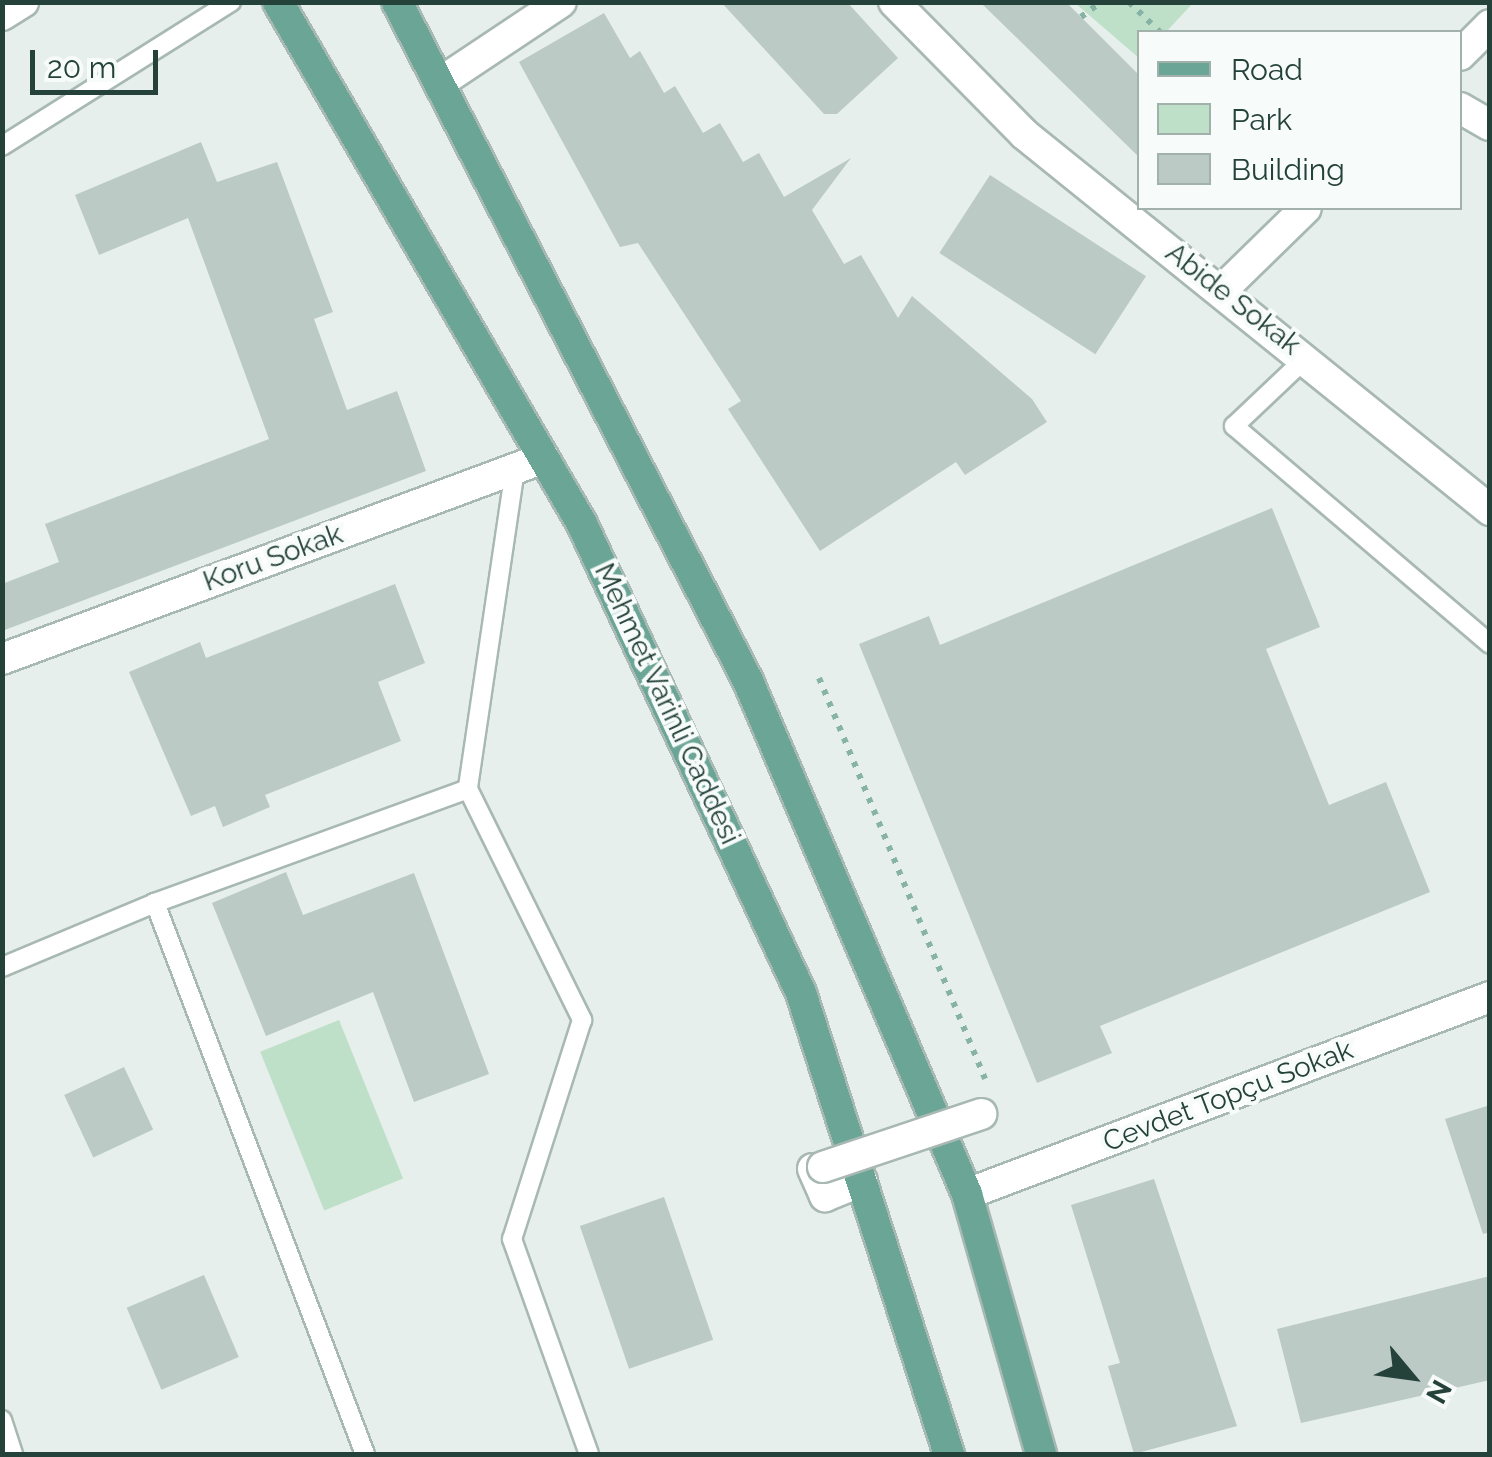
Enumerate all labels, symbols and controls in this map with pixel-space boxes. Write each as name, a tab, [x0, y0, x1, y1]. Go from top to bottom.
scale bar	[35, 30, 162, 92]
legend	[1137, 30, 1462, 210]
text: 20 m	[47, 50, 116, 85]
text: Road	[1231, 52, 1303, 87]
text: Park	[1231, 102, 1292, 137]
text: Building	[1231, 152, 1345, 187]
street label: Abide Sokak	[1159, 236, 1307, 362]
street label: Koru Sokak	[199, 517, 347, 599]
street label: Mehmet Varinli Caddesi	[587, 558, 747, 850]
street label: Cevdet Topçu Sokak	[1098, 1033, 1358, 1159]
north arrow	[1362, 1327, 1462, 1427]
text: N	[1419, 1374, 1458, 1409]

